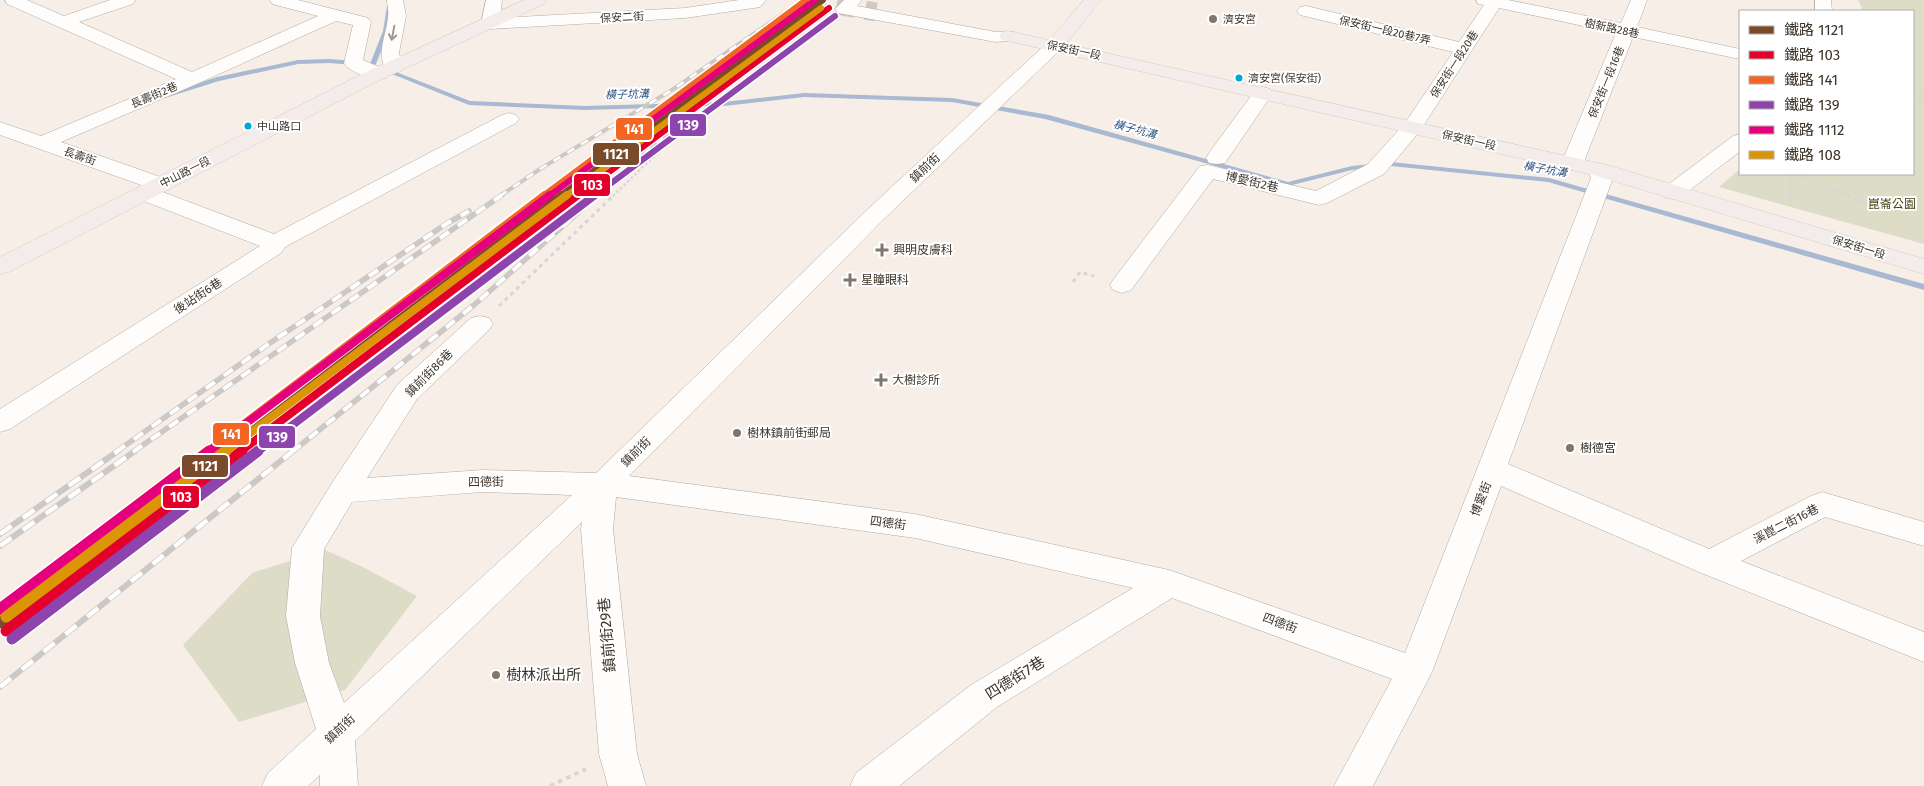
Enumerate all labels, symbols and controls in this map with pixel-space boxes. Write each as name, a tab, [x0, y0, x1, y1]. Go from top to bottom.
street label: 保安二街	[600, 10, 644, 25]
legend	[1739, 10, 1914, 175]
marker: 濟安宮	[1207, 13, 1219, 25]
place label: 濟安宮	[1223, 13, 1256, 26]
street label: 保安街一段20巷7弄	[1338, 14, 1432, 47]
street label: 樹新路28巷	[1583, 16, 1640, 41]
text: 鐵路 1121	[1784, 21, 1844, 39]
one-way arrow	[388, 25, 398, 41]
street label: 保安街一段20巷	[1428, 28, 1481, 100]
street label: 保安街一段	[1046, 38, 1102, 63]
street label: 保安街一段16巷	[1586, 44, 1627, 120]
text: 鐵路 103	[1784, 46, 1840, 64]
text: 鐵路 141	[1784, 71, 1838, 89]
place label: 濟安宮(保安街)	[1248, 72, 1322, 85]
marker: 濟安宮(保安街)	[1234, 73, 1244, 83]
street label: 長壽街2巷	[129, 80, 179, 111]
water label: 橫子坑溝	[605, 88, 651, 101]
text: 鐵路 139	[1784, 96, 1840, 114]
line badge: 139	[669, 113, 707, 137]
line badge: 141	[615, 117, 653, 141]
text: 139	[677, 117, 699, 134]
water label: 橫子坑溝	[1112, 118, 1160, 142]
place label: 中山路口	[257, 120, 301, 133]
marker: 中山路口	[243, 121, 253, 131]
text: 141	[624, 121, 644, 138]
text: 鐵路 1112	[1784, 121, 1844, 139]
street label: 保安街一段	[1441, 128, 1497, 153]
line badge: 1121	[592, 142, 640, 166]
street label: 長壽街	[62, 145, 98, 168]
text: 1121	[603, 146, 629, 163]
text: 鐵路 108	[1784, 146, 1841, 164]
street label: 鎮前街	[907, 151, 943, 185]
street label: 中山路一段	[158, 154, 213, 191]
water label: 橫子坑溝	[1522, 159, 1570, 180]
street label: 博愛街2巷	[1224, 169, 1280, 195]
line badge: 103	[573, 173, 611, 197]
text: 103	[581, 177, 603, 194]
park label: 崑崙公園	[1868, 197, 1916, 211]
street label: 保安街一段	[1831, 233, 1887, 262]
marker: 興明皮膚科	[875, 243, 889, 257]
place label: 興明皮膚科	[893, 243, 953, 257]
marker: 星瞳眼科	[843, 273, 857, 287]
place label: 星瞳眼科	[861, 273, 909, 287]
street label: 後站街6巷	[171, 275, 225, 317]
street label: 鎮前街86巷	[402, 346, 456, 400]
marker: 大樹診所	[874, 373, 888, 387]
place label: 大樹診所	[892, 373, 940, 387]
line badge: 141	[212, 422, 250, 446]
line badge: 139	[258, 425, 296, 449]
text: 141	[221, 426, 241, 443]
place label: 樹林鎮前街郵局	[747, 426, 831, 440]
marker: 樹林鎮前街郵局	[731, 427, 743, 439]
text: 139	[266, 429, 288, 446]
street label: 鎮前街	[618, 434, 654, 470]
place label: 樹德宮	[1580, 441, 1616, 455]
marker: 樹德宮	[1564, 442, 1576, 454]
line badge: 1121	[181, 454, 229, 478]
text: 1121	[192, 458, 218, 475]
street label: 四德街	[468, 475, 504, 489]
street label: 博愛街	[1468, 480, 1494, 518]
line badge: 103	[162, 485, 200, 509]
text: 103	[170, 489, 192, 506]
street label: 溪崑二街16巷	[1751, 502, 1821, 546]
street label: 四德街	[869, 514, 907, 532]
street label: 鎮前街29巷	[595, 597, 619, 673]
street label: 四德街	[1261, 610, 1299, 636]
street label: 四德街7巷	[982, 653, 1048, 703]
place label: 樹林派出所	[506, 666, 581, 684]
marker: 樹林派出所	[490, 669, 502, 681]
street label: 鎮前街	[322, 712, 358, 746]

